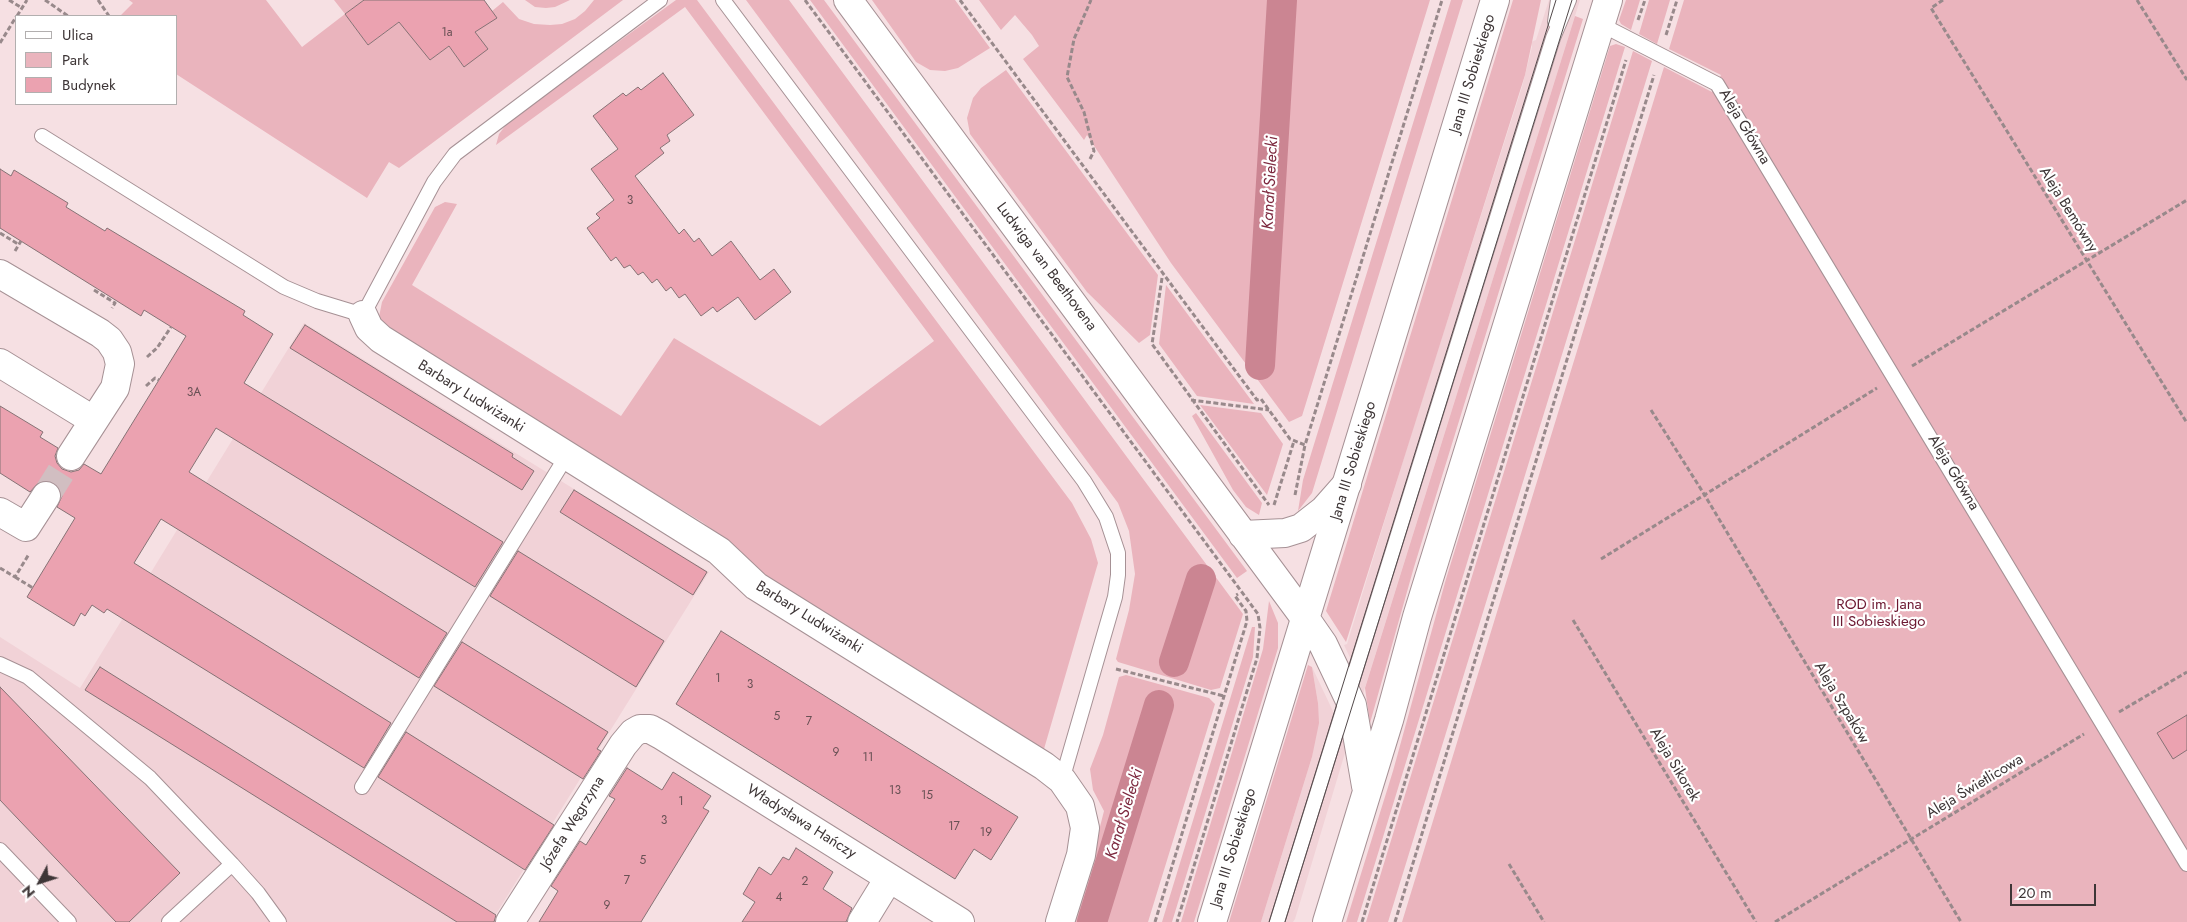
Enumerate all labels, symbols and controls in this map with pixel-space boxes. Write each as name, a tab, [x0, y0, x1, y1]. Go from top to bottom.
street label: Jana III Sobieskiego	[1446, 12, 1500, 136]
legend	[15, 15, 178, 105]
text: Ulica	[62, 24, 93, 46]
house number: 1a	[441, 26, 453, 40]
text: Park	[62, 49, 89, 71]
text: Budynek	[62, 74, 116, 96]
street label: Aleja Główna	[1714, 86, 1774, 168]
water label: Kanał Sielecki	[1259, 136, 1283, 230]
street label: Aleja Bemówny	[2035, 164, 2101, 256]
house number: 3	[627, 194, 633, 208]
street label: Ludwiga van Beethovena	[992, 199, 1100, 335]
street label: Barbary Ludwiżanki	[414, 357, 528, 437]
house number: 3A	[187, 386, 201, 400]
street label: Jana III Sobieskiego	[1327, 399, 1381, 523]
street label: Aleja Główna	[1923, 432, 1983, 514]
street label: Barbary Ludwiżanki	[752, 578, 866, 658]
park label: ROD im. Jana III Sobieskiego	[1832, 596, 1926, 631]
street label: Aleja Szpaków	[1810, 659, 1872, 747]
house number: 1	[715, 672, 721, 686]
house number: 3	[747, 678, 753, 692]
house number: 5	[774, 710, 780, 724]
house number: 7	[806, 715, 812, 729]
street label: Aleja Sikorek	[1645, 725, 1703, 805]
house number: 9	[833, 746, 839, 760]
house number: 11	[863, 751, 873, 765]
street label: Aleja Świetlicowa	[1923, 751, 2027, 823]
water label: Kanał Sielecki	[1102, 767, 1148, 861]
street label: Józefa Węgrzyna	[537, 773, 609, 873]
street label: Władysława Hańczy	[743, 781, 859, 863]
house number: 13	[889, 784, 901, 798]
street label: Jana III Sobieskiego	[1207, 786, 1261, 910]
house number: 15	[921, 789, 933, 803]
house number: 1	[678, 795, 684, 809]
house number: 3	[661, 814, 667, 828]
house number: 17	[948, 820, 960, 834]
house number: 19	[980, 826, 992, 840]
house number: 5	[640, 854, 646, 868]
north arrow	[15, 857, 65, 907]
house number: 7	[624, 874, 630, 888]
scale bar	[2012, 874, 2098, 906]
house number: 2	[802, 875, 808, 889]
text: N	[17, 881, 40, 902]
text: 20 m	[2018, 882, 2052, 904]
house number: 4	[776, 891, 782, 905]
house number: 9	[604, 899, 610, 913]

